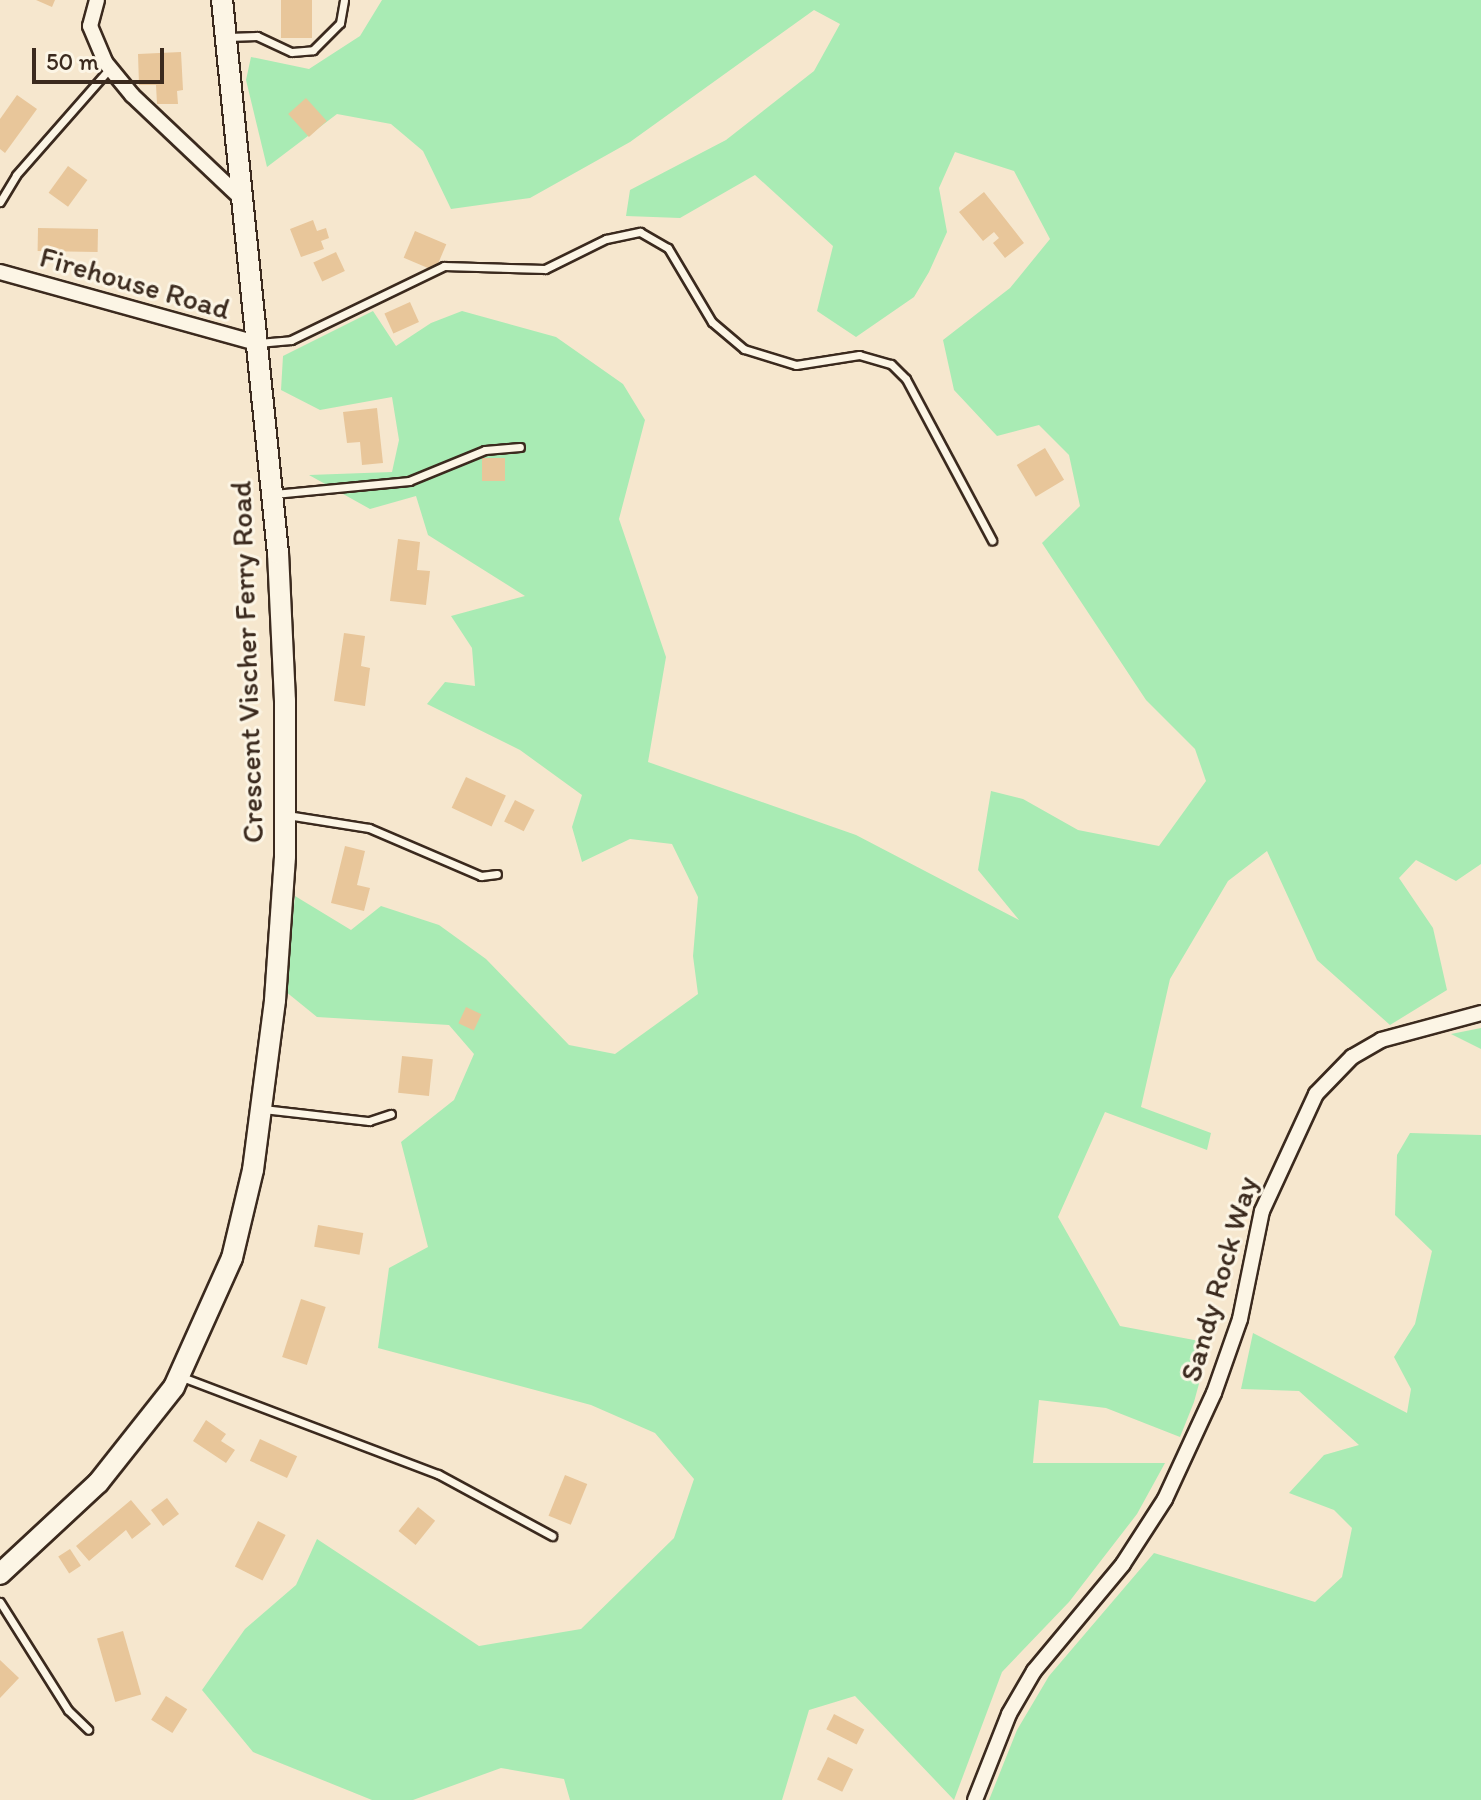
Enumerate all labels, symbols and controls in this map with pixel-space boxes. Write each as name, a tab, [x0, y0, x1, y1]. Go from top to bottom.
scale bar	[36, 32, 168, 82]
text: 50 m	[46, 47, 99, 76]
street label: Firehouse Road	[36, 239, 234, 327]
street label: Crescent Vischer Ferry Road	[223, 481, 271, 843]
street label: Sandy Rock Way	[1173, 1173, 1265, 1385]

